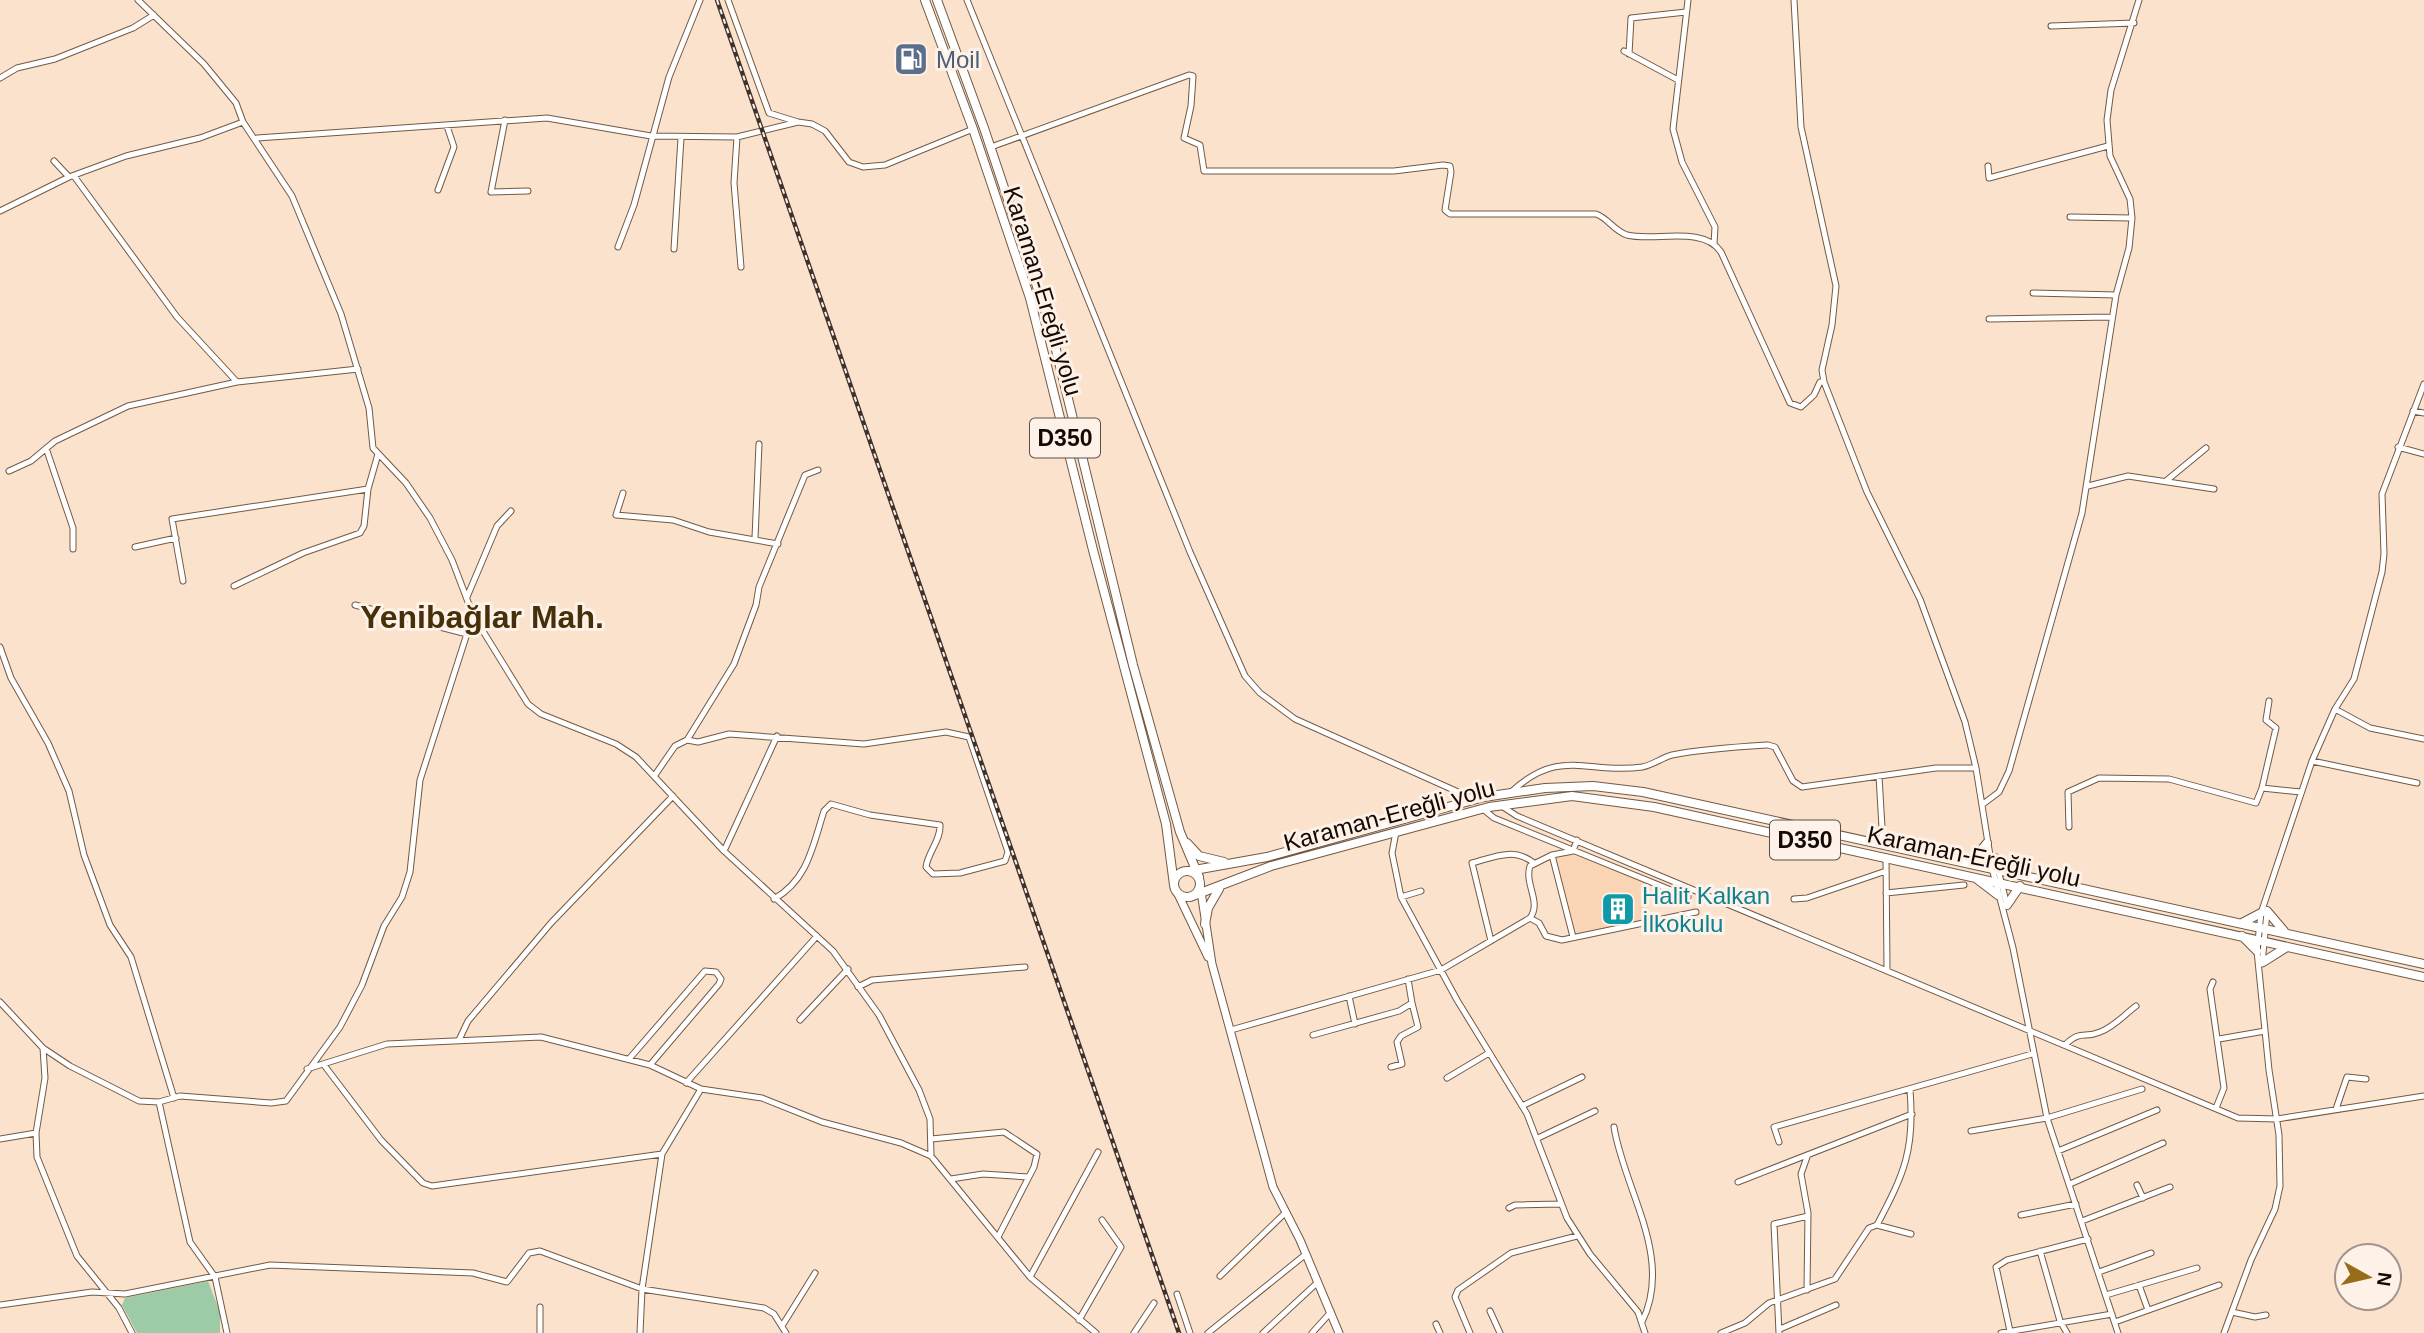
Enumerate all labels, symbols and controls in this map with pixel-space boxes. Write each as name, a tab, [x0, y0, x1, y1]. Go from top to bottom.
fuel station icon: Moil	[892, 40, 930, 78]
place label: Moil	[936, 46, 980, 73]
street label: Karaman-Ereğli yolu	[998, 183, 1088, 399]
road number: D350	[1030, 418, 1100, 458]
district label: Yenibağlar Mah.	[360, 599, 604, 635]
street label: Karaman-Ereğli yolu	[1280, 774, 1498, 856]
road number: D350	[1770, 820, 1840, 860]
street label: Karaman-Ereğli yolu	[1865, 820, 2083, 892]
place label: Halit Kalkan İlkokulu	[1642, 882, 1770, 937]
building icon: Halit Kalkan İlkokulu	[1599, 890, 1637, 928]
north arrow	[2333, 1242, 2403, 1312]
text: N	[2373, 1271, 2396, 1288]

